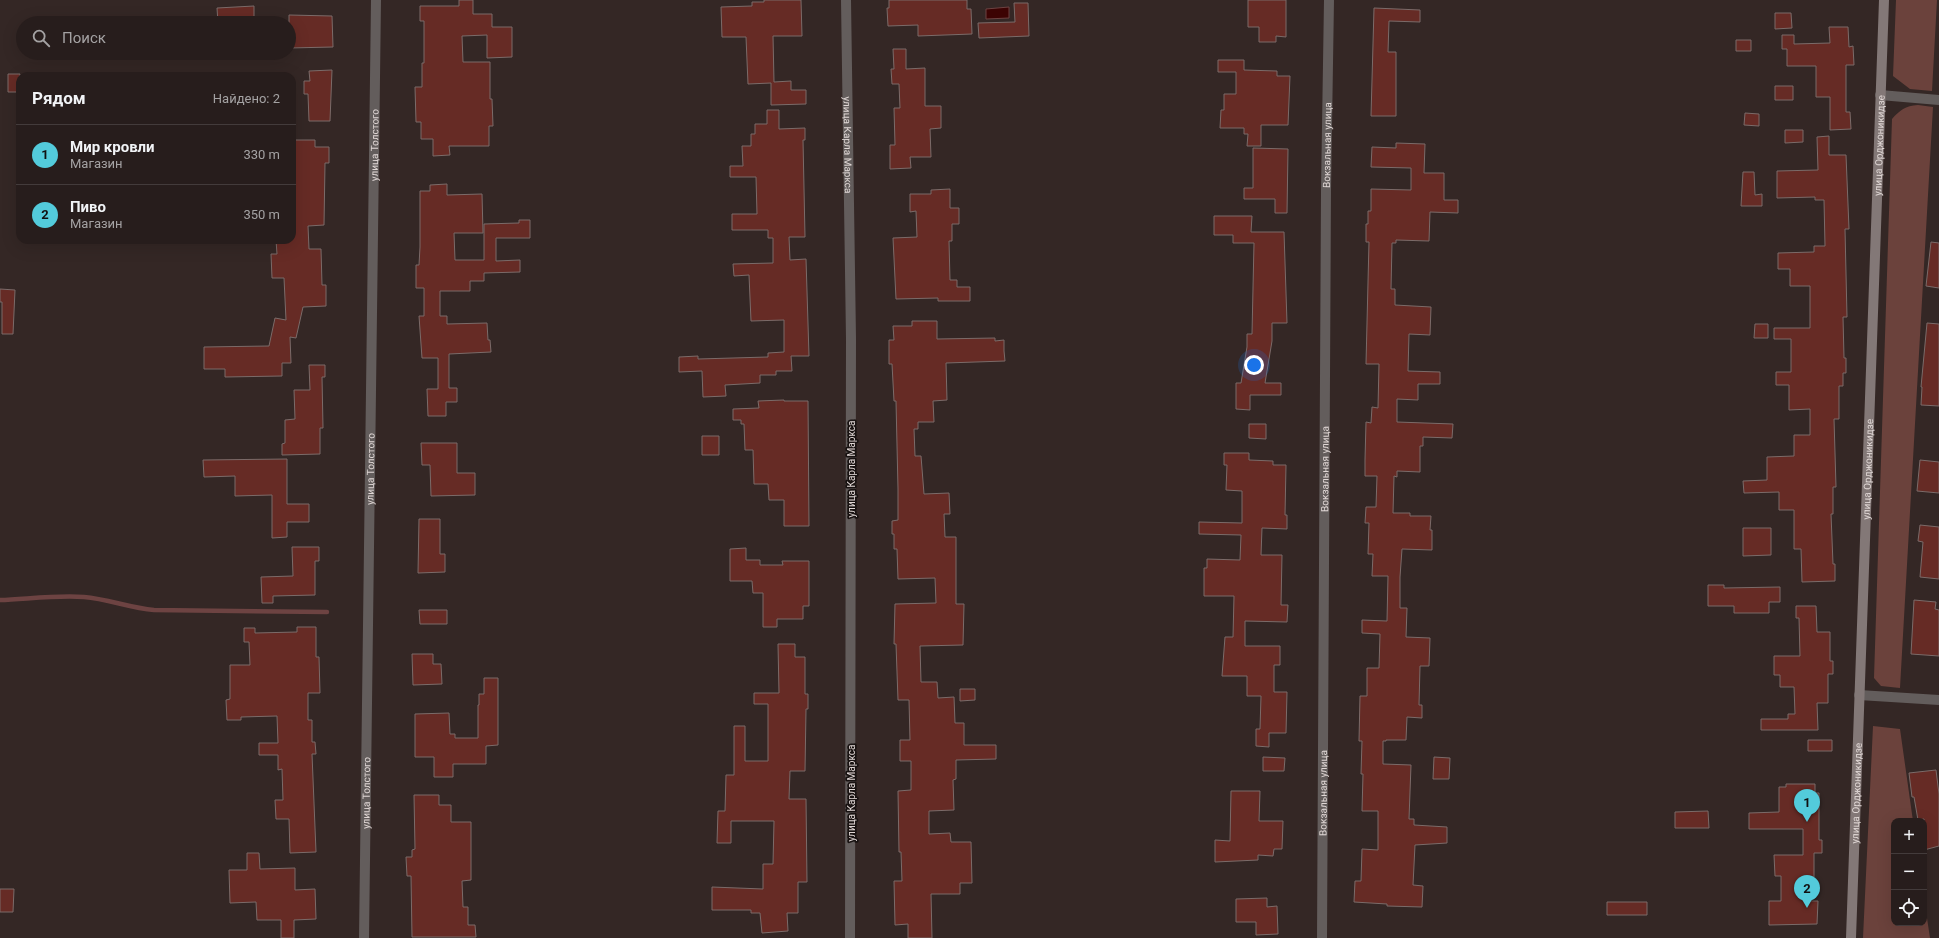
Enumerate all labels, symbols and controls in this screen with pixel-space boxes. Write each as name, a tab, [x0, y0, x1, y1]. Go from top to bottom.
search box	[16, 16, 296, 60]
icon: search	[30, 27, 52, 49]
text: Поиск	[62, 29, 106, 47]
text: Рядом	[32, 88, 86, 108]
text: Найдено: 2	[213, 91, 280, 106]
street label: улица Орджоникидзе	[1872, 95, 1886, 196]
street label: улица Карла Маркса	[842, 96, 854, 194]
street label: Вокзальная улица	[1321, 102, 1333, 188]
street label: улица Толстого	[368, 109, 380, 181]
text: Мир кровли	[70, 138, 155, 156]
text: 1	[41, 147, 49, 162]
text: 330 m	[243, 147, 280, 162]
text: Магазин	[70, 156, 123, 171]
text: Пиво	[70, 198, 106, 216]
text: 2	[41, 207, 49, 222]
text: 350 m	[243, 207, 280, 222]
text: Магазин	[70, 216, 123, 231]
your location	[1244, 355, 1264, 375]
street label: улица Орджоникидзе	[1860, 419, 1875, 520]
street label: улица Карла Маркса	[846, 421, 857, 517]
street label: Вокзальная улица	[1319, 426, 1330, 512]
street label: улица Толстого	[364, 433, 376, 505]
street label: улица Орджоникидзе	[1849, 742, 1863, 844]
street label: улица Карла Маркса	[846, 745, 857, 841]
street label: Вокзальная улица	[1317, 750, 1329, 836]
street label: улица Толстого	[360, 757, 372, 829]
pin: 1	[1794, 789, 1820, 822]
map controls	[1891, 818, 1927, 926]
button: +	[1891, 818, 1927, 854]
button: −	[1891, 854, 1927, 890]
pin: 2	[1794, 875, 1820, 908]
button: locate	[1891, 890, 1927, 926]

